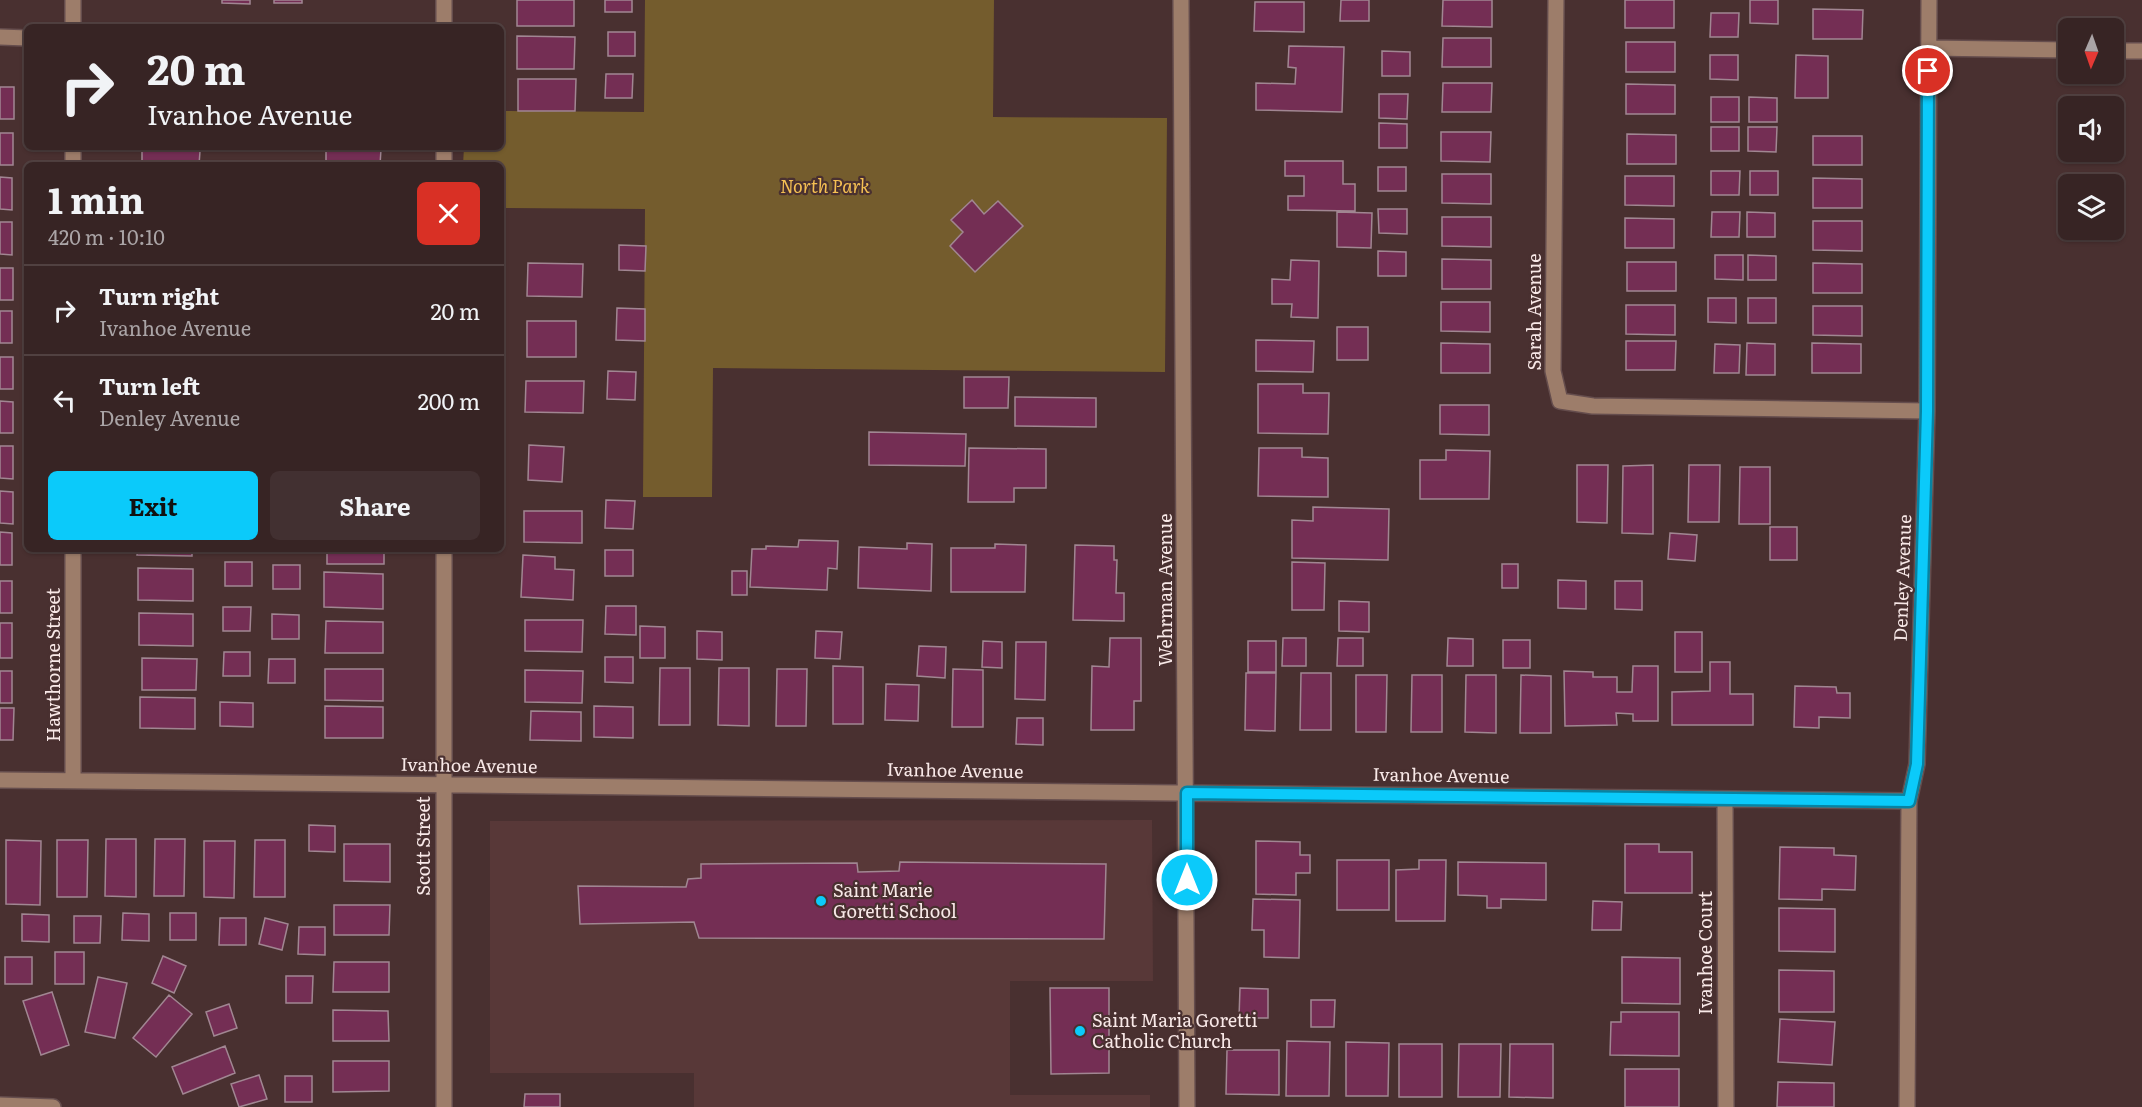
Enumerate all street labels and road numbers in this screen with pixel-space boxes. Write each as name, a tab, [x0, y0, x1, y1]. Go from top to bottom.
street label: Sarah Avenue	[1520, 253, 1547, 371]
street label: Wehrman Avenue	[1151, 513, 1178, 667]
street label: Denley Avenue	[1886, 514, 1917, 642]
street label: Hawthorne Street	[39, 587, 66, 742]
street label: Ivanhoe Avenue	[400, 750, 538, 779]
street label: Ivanhoe Avenue	[886, 755, 1024, 784]
street label: Ivanhoe Avenue	[1372, 760, 1510, 789]
street label: Scott Street	[409, 795, 436, 896]
street label: Ivanhoe Court	[1691, 890, 1718, 1015]

